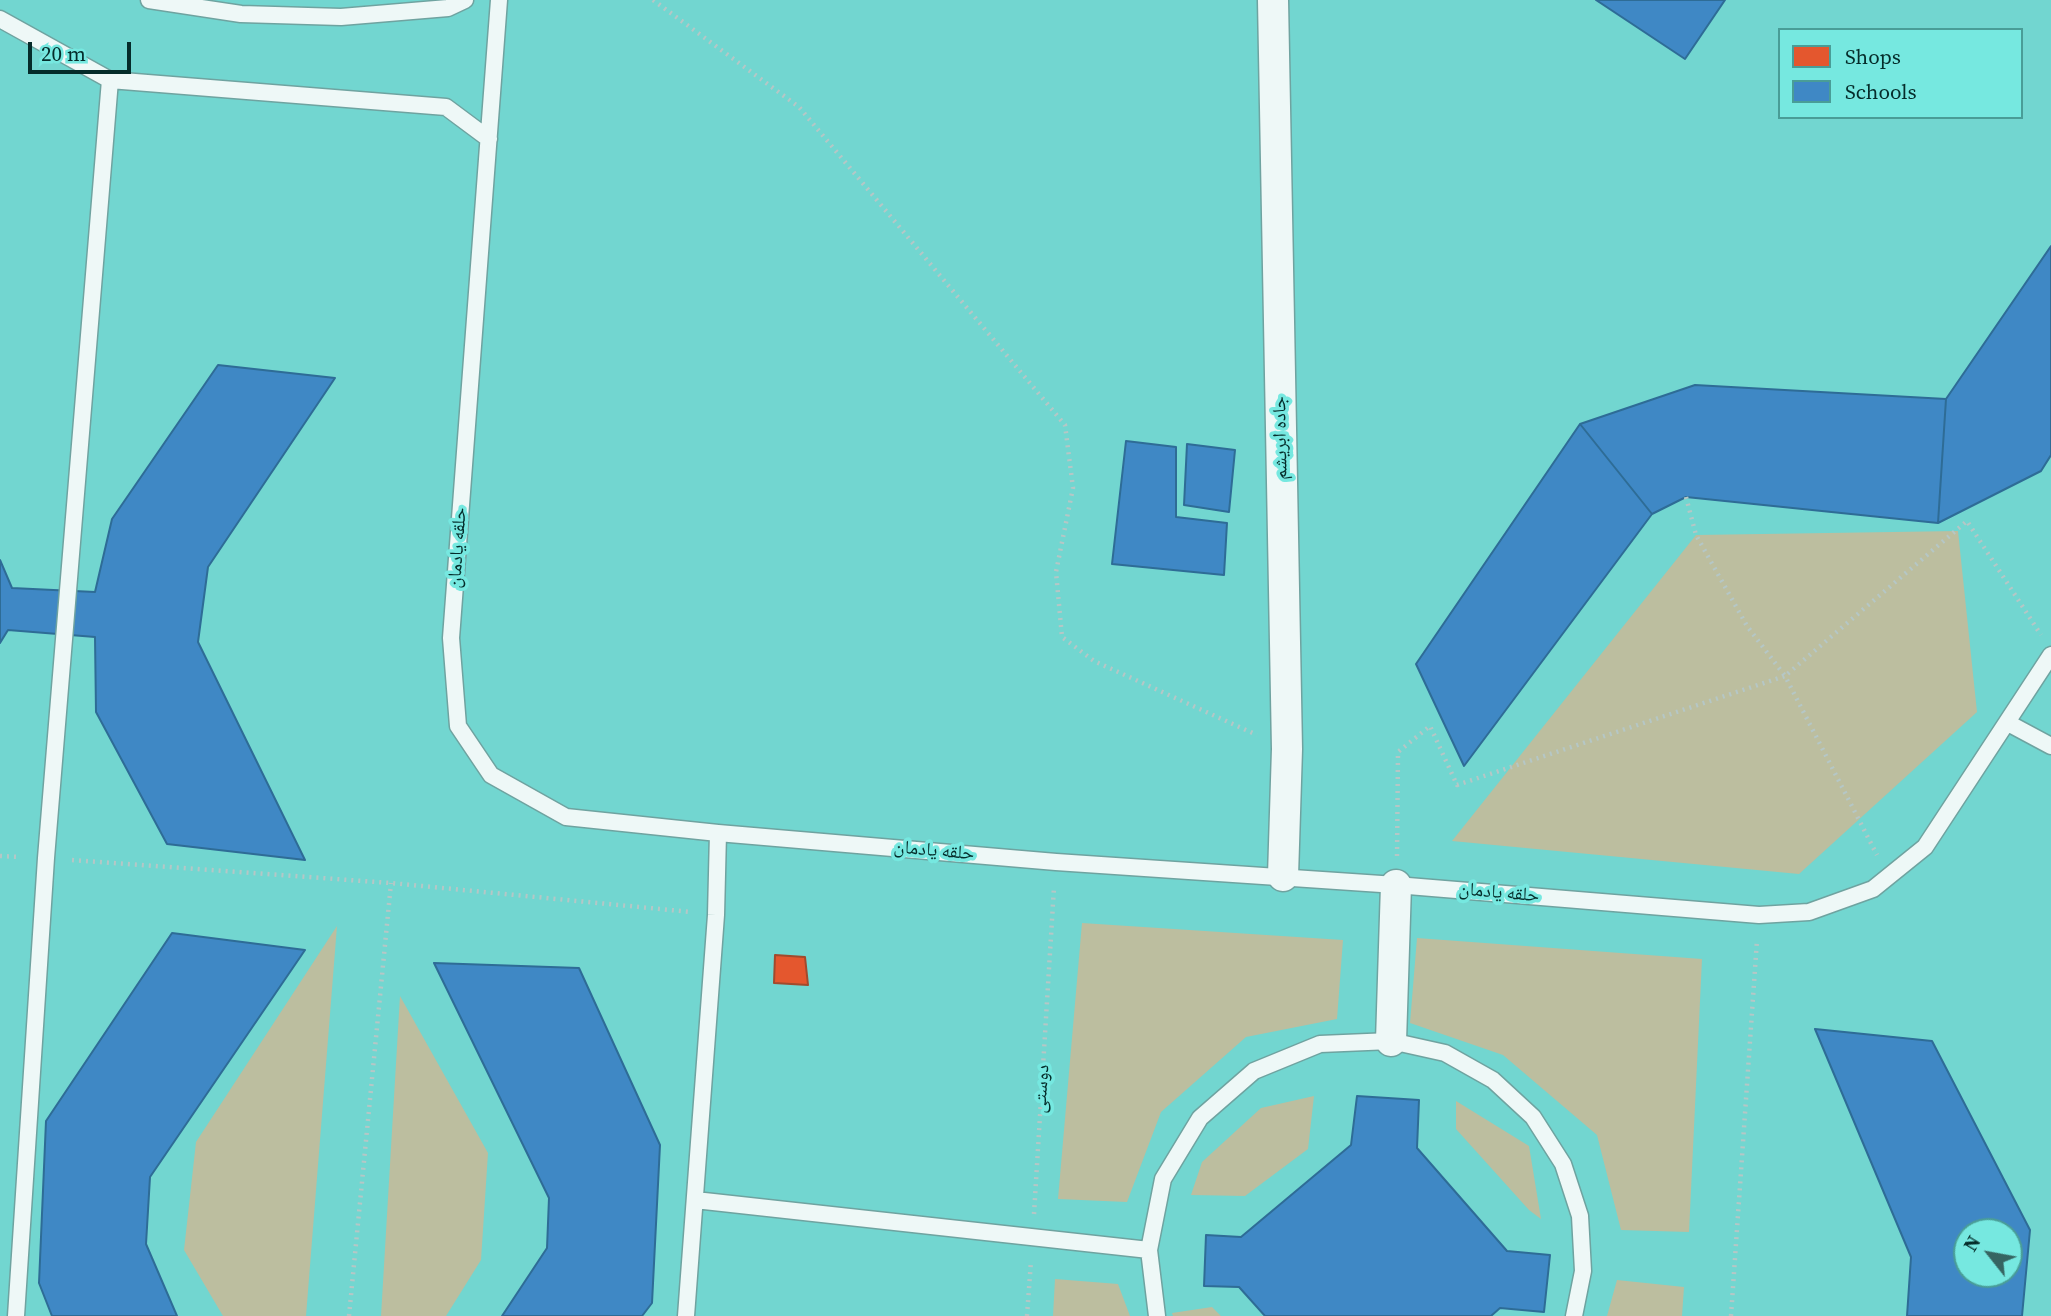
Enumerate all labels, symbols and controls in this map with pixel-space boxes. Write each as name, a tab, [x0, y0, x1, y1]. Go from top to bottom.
scale bar	[32, 28, 135, 72]
legend	[1778, 28, 2023, 119]
text: 20 m	[41, 39, 86, 68]
text: Shops	[1845, 42, 1901, 71]
text: Schools	[1845, 77, 1917, 106]
street label: جاده ابریشم	[1269, 396, 1293, 480]
street label: حلقه یادمان	[444, 507, 472, 589]
street label: حلقه یادمان	[893, 836, 975, 866]
street label: حلقه یادمان	[1458, 878, 1540, 908]
street label: دوستی	[1029, 1064, 1055, 1114]
north arrow	[1953, 1218, 2023, 1288]
text: N	[1957, 1231, 1986, 1256]

